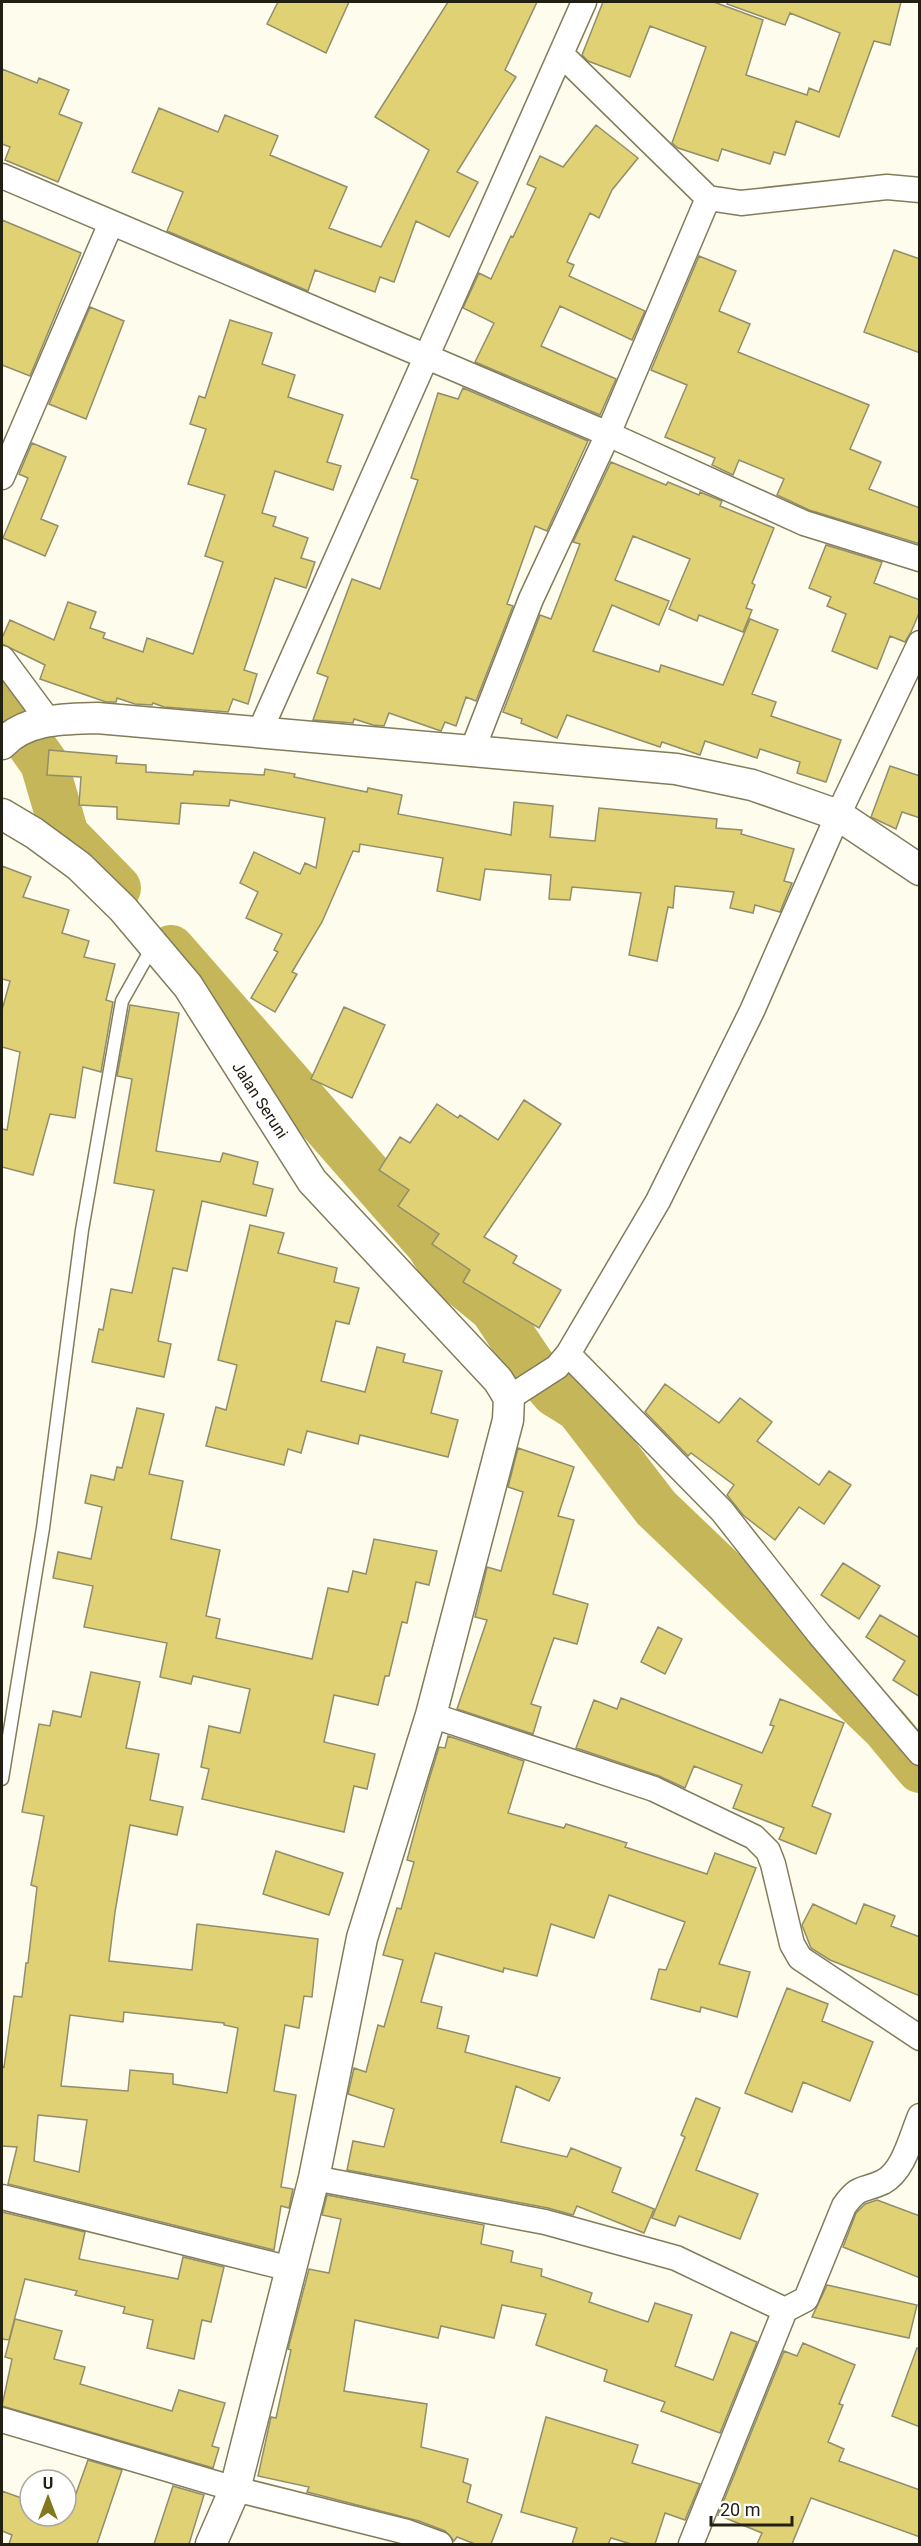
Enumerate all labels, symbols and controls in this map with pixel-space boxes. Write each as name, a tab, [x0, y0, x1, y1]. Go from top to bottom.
street label: Jalan Seruni	[228, 1058, 292, 1142]
north arrow	[18, 2468, 78, 2528]
text: U	[43, 2474, 53, 2493]
scale bar	[711, 2489, 792, 2527]
text: 20 m	[720, 2499, 760, 2520]

